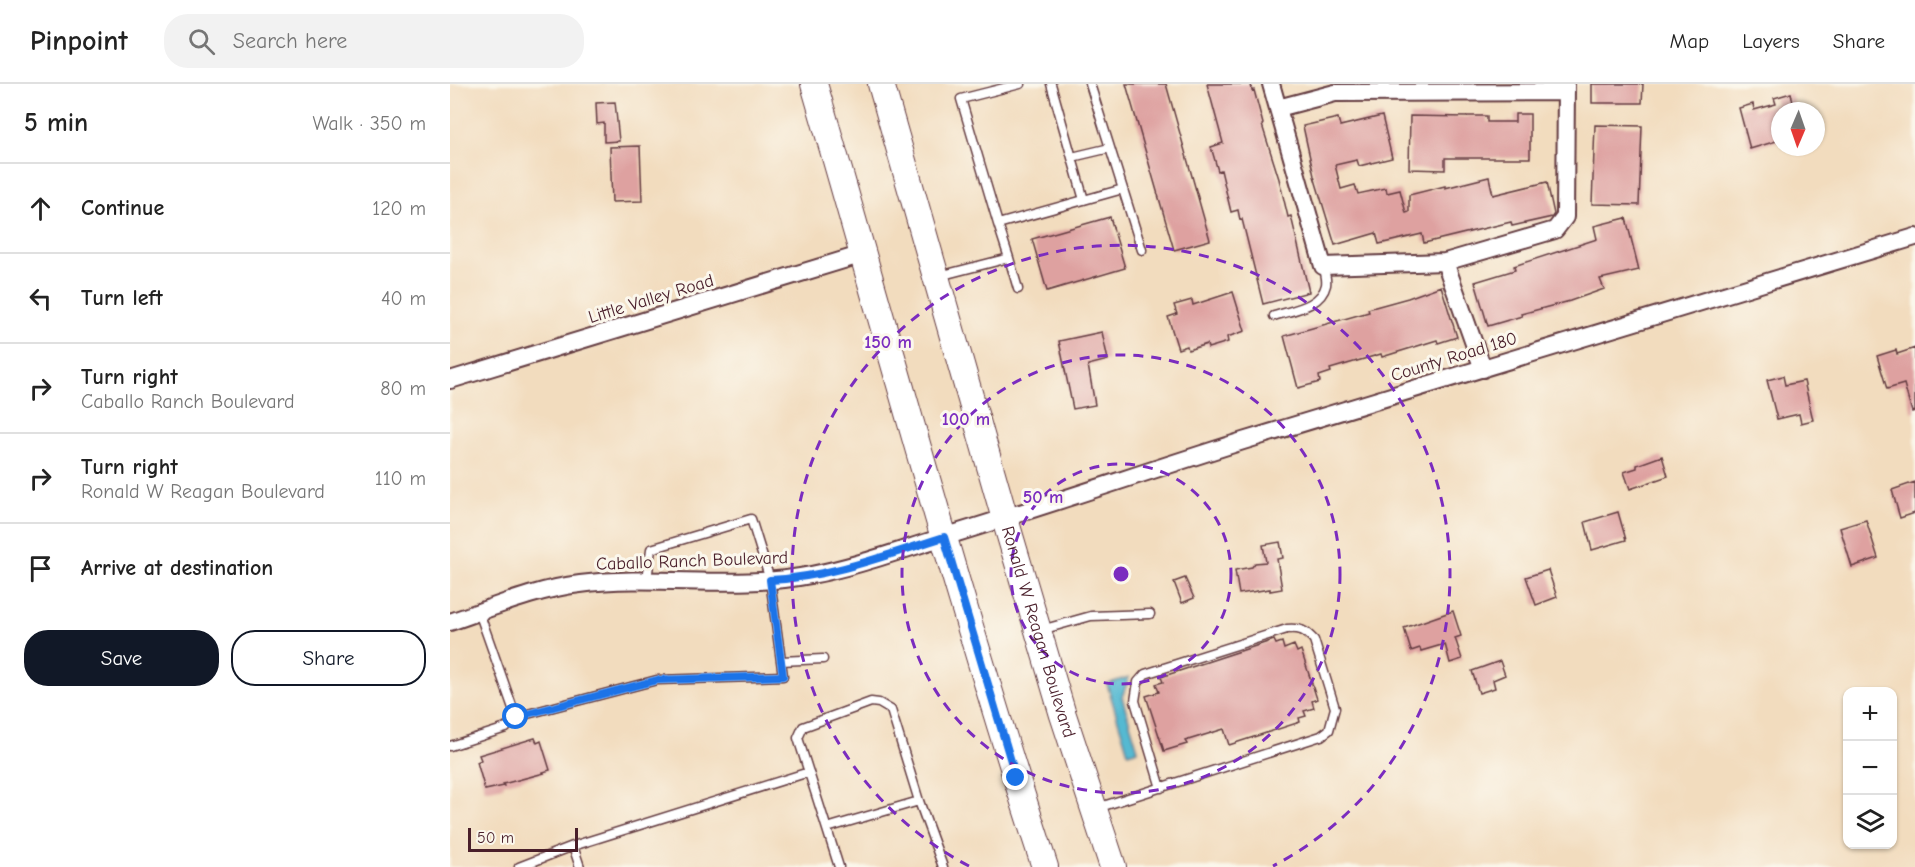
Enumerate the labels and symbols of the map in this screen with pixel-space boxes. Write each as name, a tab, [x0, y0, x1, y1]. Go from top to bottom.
north arrow	[1771, 102, 1825, 156]
street label: Little Valley Road	[586, 270, 716, 328]
street label: County Road 180	[1388, 328, 1520, 386]
text: 150 m	[864, 332, 912, 353]
text: 100 m	[942, 409, 990, 430]
text: 50 m	[1023, 487, 1063, 508]
street label: Ronald W Reagan Boulevard	[997, 524, 1080, 740]
street label: Caballo Ranch Boulevard	[596, 547, 788, 575]
centre of rings	[1111, 564, 1131, 584]
route start	[502, 703, 528, 729]
route end	[1002, 764, 1028, 790]
scale bar	[468, 825, 578, 852]

